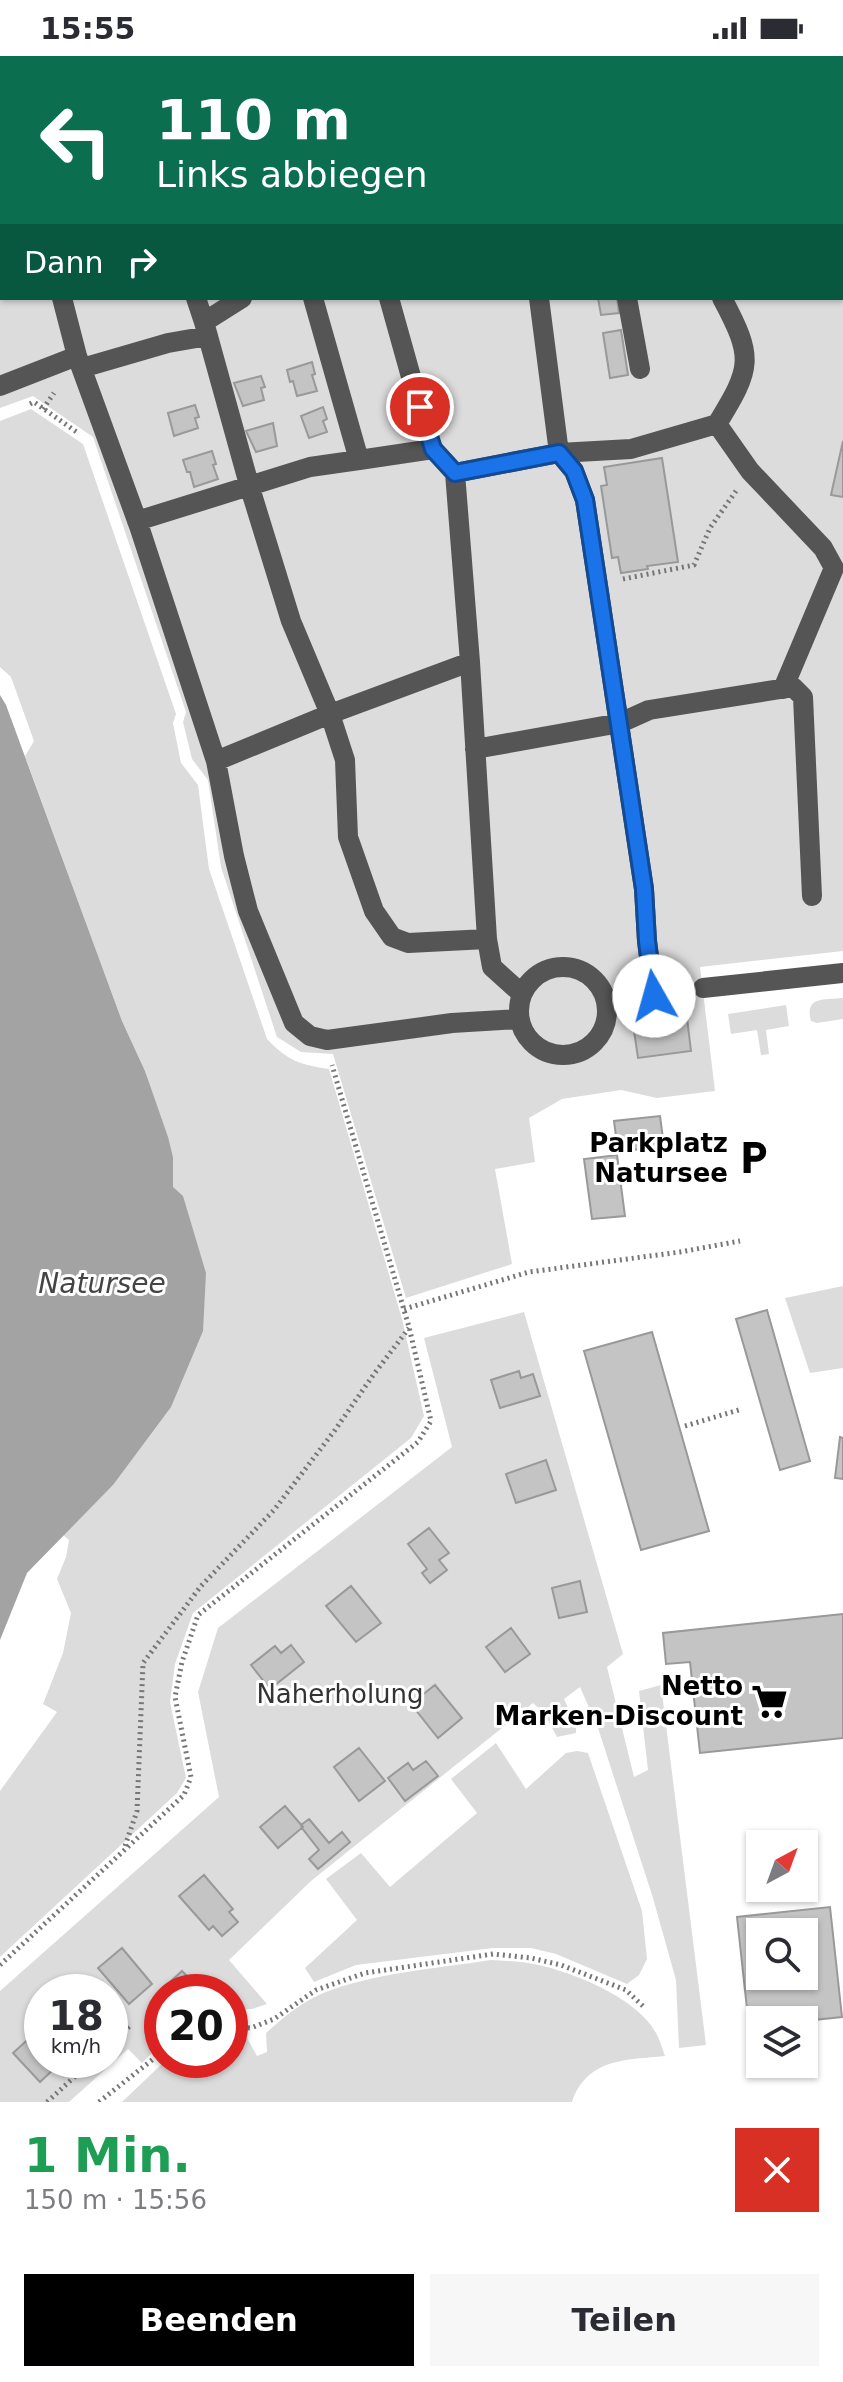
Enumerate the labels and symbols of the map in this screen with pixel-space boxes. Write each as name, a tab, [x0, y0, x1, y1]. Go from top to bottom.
pin	[386, 373, 454, 441]
position arrow	[612, 954, 696, 1038]
place label: Parkplatz Natursee	[589, 1128, 728, 1188]
parking icon: Parkplatz Natursee	[735, 1139, 773, 1177]
water label: Natursee	[38, 1267, 166, 1300]
place label: Netto Marken-Discount	[495, 1671, 743, 1731]
park label: Naherholung	[256, 1679, 424, 1709]
supermarket icon: Netto Marken-Discount	[750, 1682, 788, 1720]
north arrow	[746, 1830, 818, 1902]
speed limit sign: 20	[144, 1974, 248, 2078]

